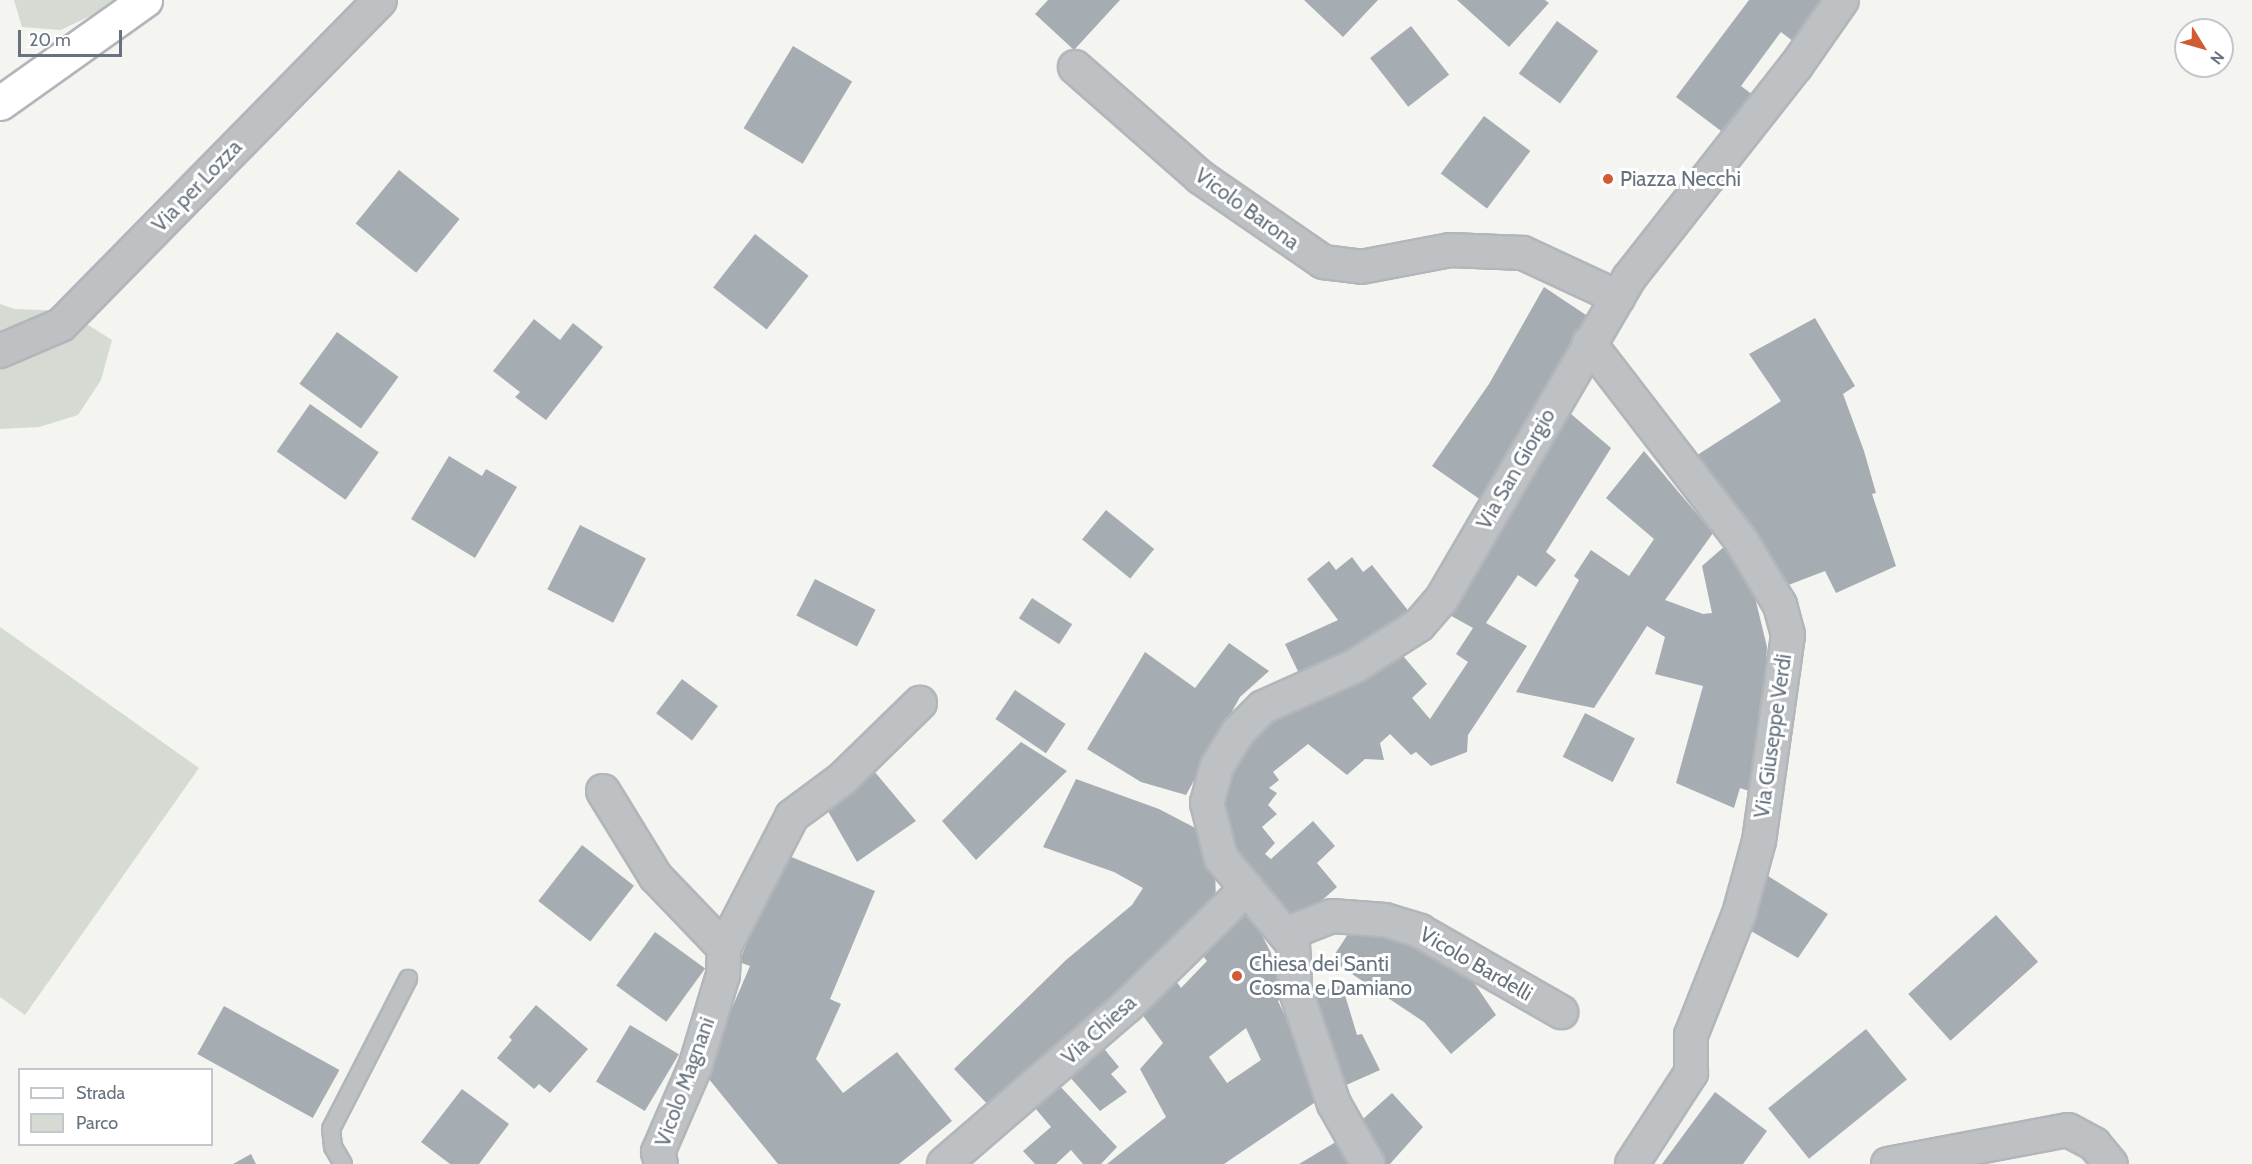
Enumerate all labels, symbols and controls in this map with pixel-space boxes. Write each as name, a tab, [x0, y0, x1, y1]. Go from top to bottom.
scale bar	[21, 18, 124, 56]
north arrow	[2174, 18, 2234, 78]
text: 20 m	[29, 29, 71, 51]
text: N	[2206, 48, 2228, 68]
street label: Via per Lozza	[147, 135, 247, 237]
street label: Vicolo Barona	[1190, 163, 1304, 255]
place label: Piazza Necchi	[1620, 166, 1741, 192]
marker: Piazza Necchi	[1601, 172, 1615, 186]
street label: Via San Giorgio	[1471, 404, 1561, 534]
street label: Via Giuseppe Verdi	[1749, 652, 1797, 820]
street label: Vicolo Bardelli	[1415, 922, 1537, 1006]
place label: Chiesa dei Santi Cosma e Damiano	[1249, 951, 1412, 1001]
marker: Chiesa dei Santi Cosma e Damiano	[1230, 969, 1244, 983]
street label: Via Chiesa	[1057, 990, 1141, 1070]
street label: Vicolo Magnani	[650, 1014, 720, 1150]
legend	[18, 1068, 213, 1146]
text: Strada	[76, 1082, 125, 1104]
text: Parco	[76, 1112, 118, 1134]

